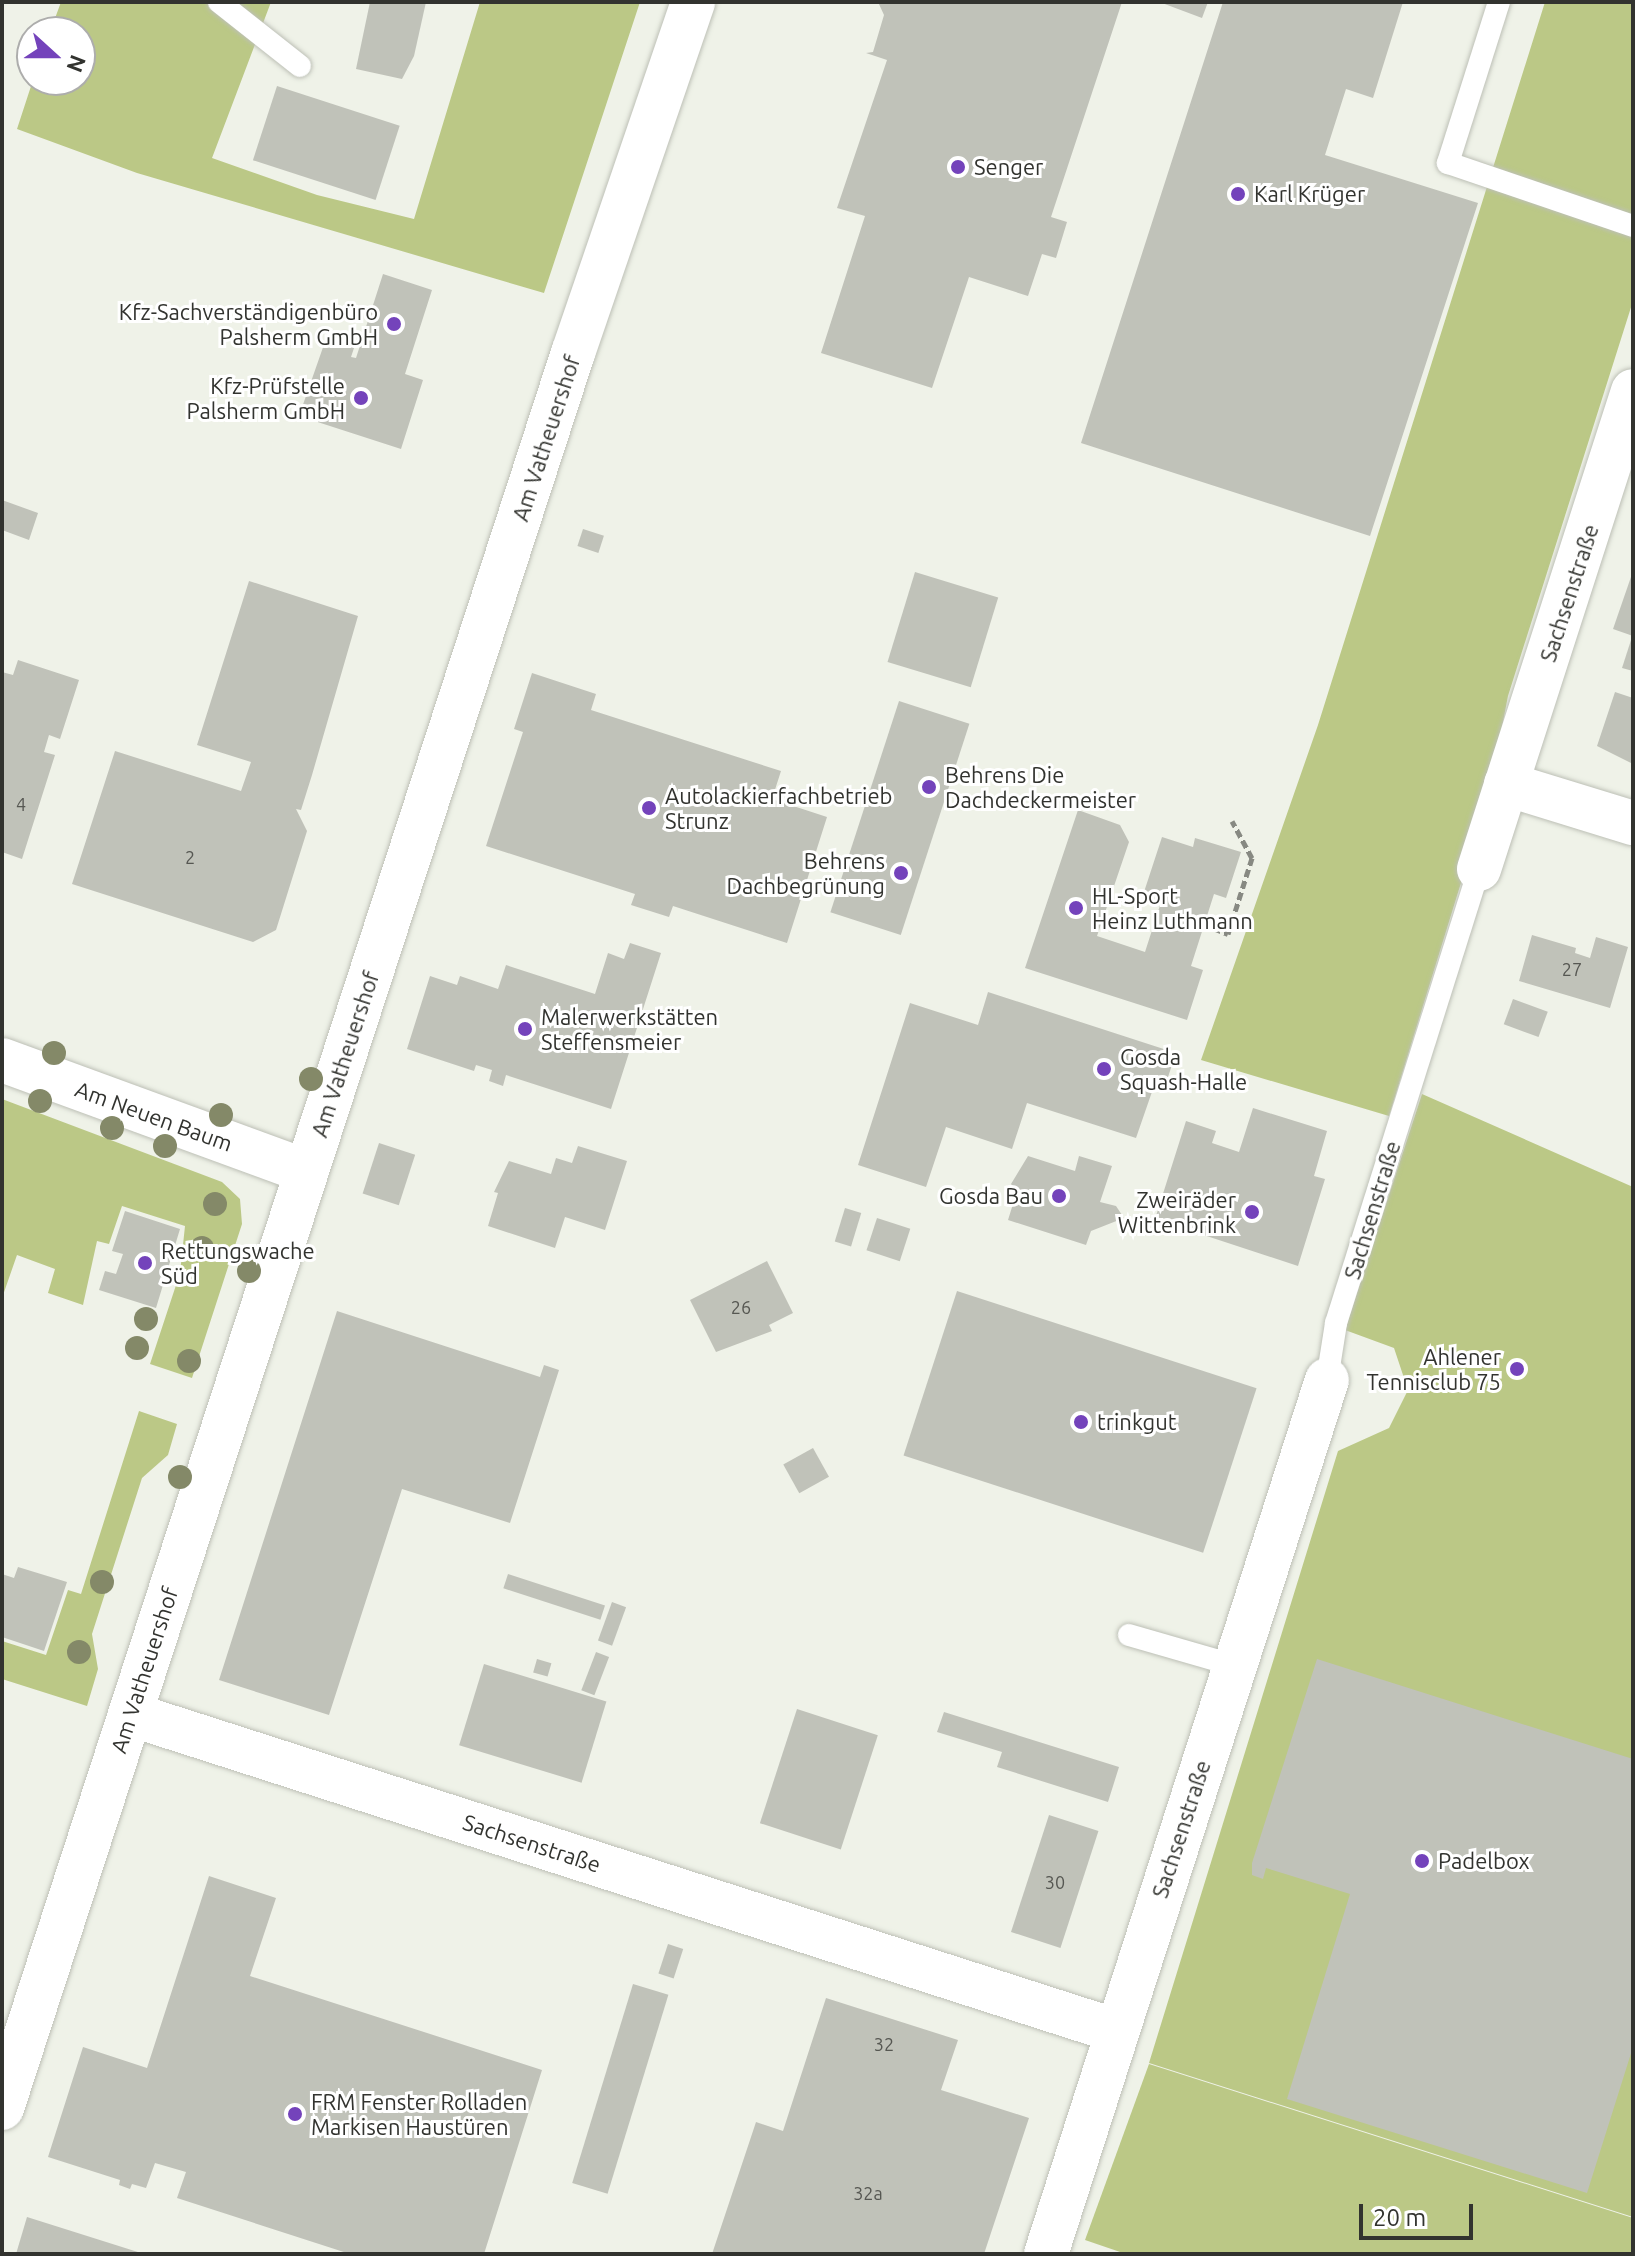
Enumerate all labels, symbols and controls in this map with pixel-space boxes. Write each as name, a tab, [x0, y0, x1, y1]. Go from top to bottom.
north arrow	[16, 16, 96, 96]
text: N	[62, 52, 92, 76]
place label: Senger	[974, 154, 1043, 180]
marker: Senger	[949, 158, 967, 176]
place label: Karl Krüger	[1254, 181, 1365, 207]
marker: Karl Krüger	[1229, 185, 1247, 203]
place label: Kfz-Sachverständigenbüro Palsherm GmbH	[119, 298, 378, 350]
marker: Kfz-Sachverständigenbüro Palsherm GmbH	[385, 315, 403, 333]
street label: Am Vatheuershof	[507, 352, 585, 524]
place label: Kfz-Prüfstelle Palsherm GmbH	[187, 372, 345, 424]
marker: Kfz-Prüfstelle Palsherm GmbH	[352, 389, 370, 407]
street label: Sachsenstraße	[1534, 521, 1604, 665]
place label: Behrens Die Dachdeckermeister	[945, 761, 1136, 812]
marker: Behrens Die Dachdeckermeister	[920, 778, 938, 796]
place label: Autolackierfachbetrieb Strunz	[665, 782, 892, 834]
house number: 4	[16, 793, 26, 815]
marker: Autolackierfachbetrieb Strunz	[640, 799, 658, 817]
house number: 2	[185, 846, 195, 868]
place label: Behrens Dachbegrünung	[726, 847, 885, 898]
marker: Behrens Dachbegrünung	[892, 864, 910, 882]
place label: HL-Sport Heinz Luthmann	[1092, 882, 1253, 934]
marker: HL-Sport Heinz Luthmann	[1067, 899, 1085, 917]
house number: 27	[1562, 958, 1582, 980]
street label: Am Vatheuershof	[306, 968, 384, 1140]
place label: Malerwerkstätten Steffensmeier	[541, 1003, 718, 1054]
marker: Malerwerkstätten Steffensmeier	[516, 1020, 534, 1038]
place label: Gosda Squash-Halle	[1120, 1043, 1247, 1094]
marker: Gosda Squash-Halle	[1095, 1060, 1113, 1078]
street label: Am Neuen Baum	[72, 1075, 236, 1157]
street label: Sachsenstraße	[1338, 1138, 1406, 1282]
place label: Gosda Bau	[939, 1183, 1043, 1209]
place label: Zweiräder Wittenbrink	[1118, 1186, 1236, 1238]
marker: Gosda Bau	[1050, 1187, 1068, 1205]
marker: Zweiräder Wittenbrink	[1243, 1203, 1261, 1221]
place label: Rettungswache Süd	[161, 1237, 315, 1288]
marker: Rettungswache Süd	[136, 1254, 154, 1272]
house number: 26	[731, 1296, 751, 1318]
place label: Ahlener Tennisclub 75	[1366, 1343, 1501, 1394]
marker: Ahlener Tennisclub 75	[1508, 1360, 1526, 1378]
place label: trinkgut	[1097, 1409, 1176, 1435]
marker: trinkgut	[1072, 1413, 1090, 1431]
street label: Am Vatheuershof	[105, 1584, 183, 1756]
street label: Sachsenstraße	[1146, 1757, 1216, 1901]
street label: Sachsenstraße	[460, 1808, 604, 1878]
place label: Padelbox	[1438, 1848, 1530, 1874]
marker: Padelbox	[1413, 1852, 1431, 1870]
house number: 30	[1045, 1871, 1065, 1893]
house number: 32	[874, 2033, 894, 2055]
place label: FRM Fenster Rolladen Markisen Haustüren	[311, 2088, 527, 2140]
marker: FRM Fenster Rolladen Markisen Haustüren	[286, 2105, 304, 2123]
house number: 32a	[853, 2182, 883, 2204]
scale bar	[1363, 2188, 1477, 2238]
text: 20 m	[1373, 2204, 1426, 2231]

